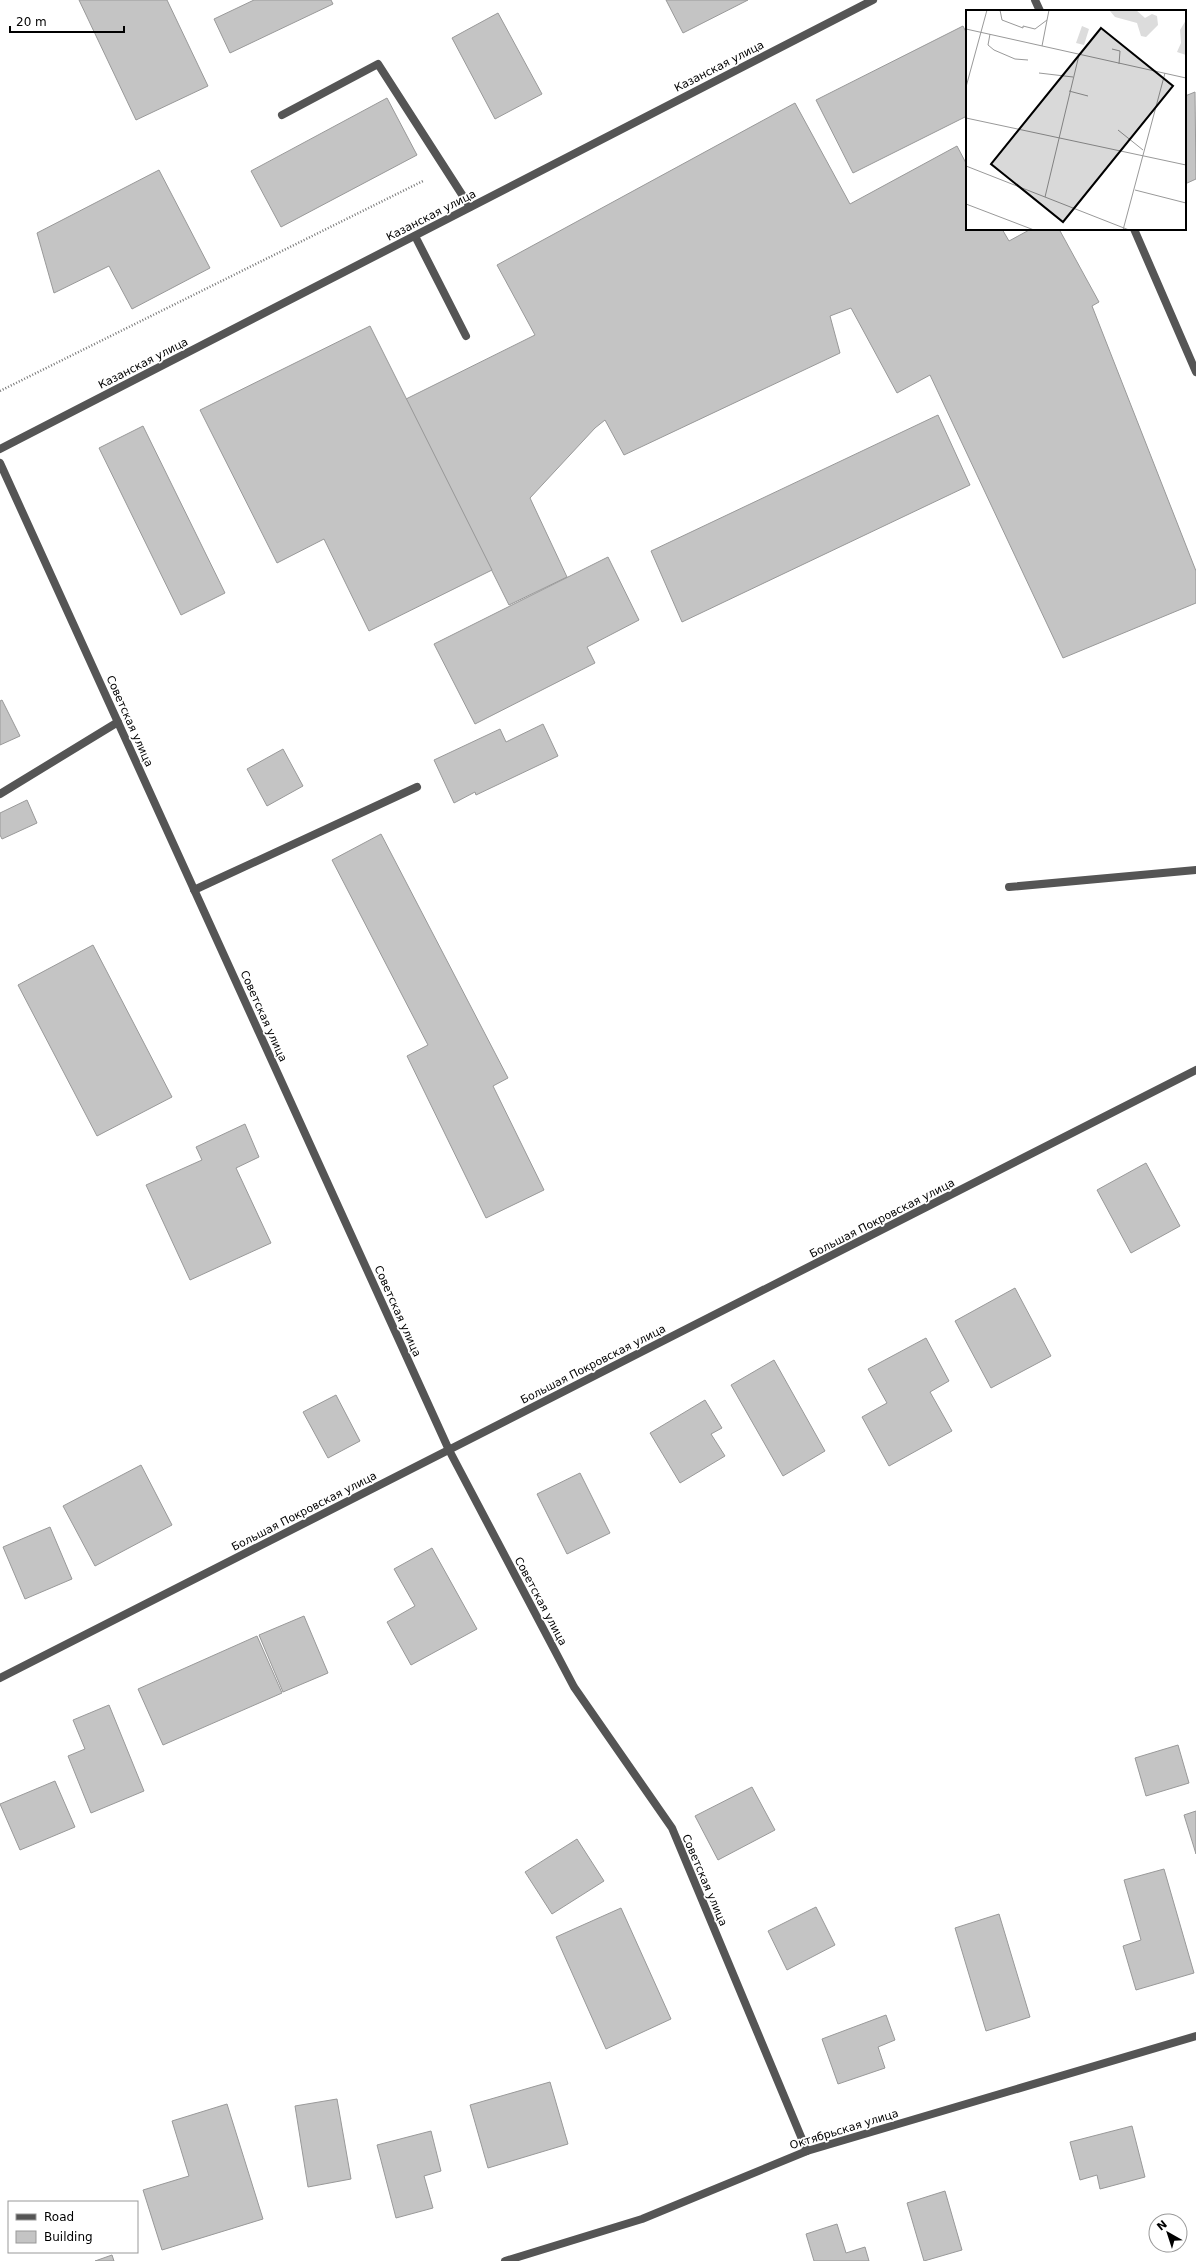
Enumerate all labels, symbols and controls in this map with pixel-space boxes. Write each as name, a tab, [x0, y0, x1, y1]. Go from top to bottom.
scale bar	[10, 8, 124, 34]
inset map	[966, 10, 1186, 230]
text: 20 m	[16, 15, 47, 29]
street label: Казанская улица	[672, 38, 766, 95]
street label: Казанская улица	[384, 187, 478, 244]
street label: Казанская улица	[96, 335, 190, 392]
street label: Советская улица	[104, 674, 156, 769]
street label: Советская улица	[238, 969, 290, 1064]
street label: Большая Покровская улица	[808, 1176, 957, 1261]
street label: Советская улица	[372, 1264, 424, 1359]
street label: Большая Покровская улица	[519, 1322, 668, 1407]
street label: Большая Покровская улица	[230, 1469, 379, 1554]
street label: Советская улица	[512, 1555, 569, 1648]
street label: Советская улица	[679, 1832, 730, 1928]
street label: Октябрьская улица	[788, 2107, 900, 2152]
legend	[8, 2201, 138, 2253]
text: Road	[44, 2210, 74, 2224]
north arrow	[1148, 2213, 1188, 2253]
text: N	[1154, 2218, 1170, 2234]
text: Building	[44, 2230, 93, 2244]

